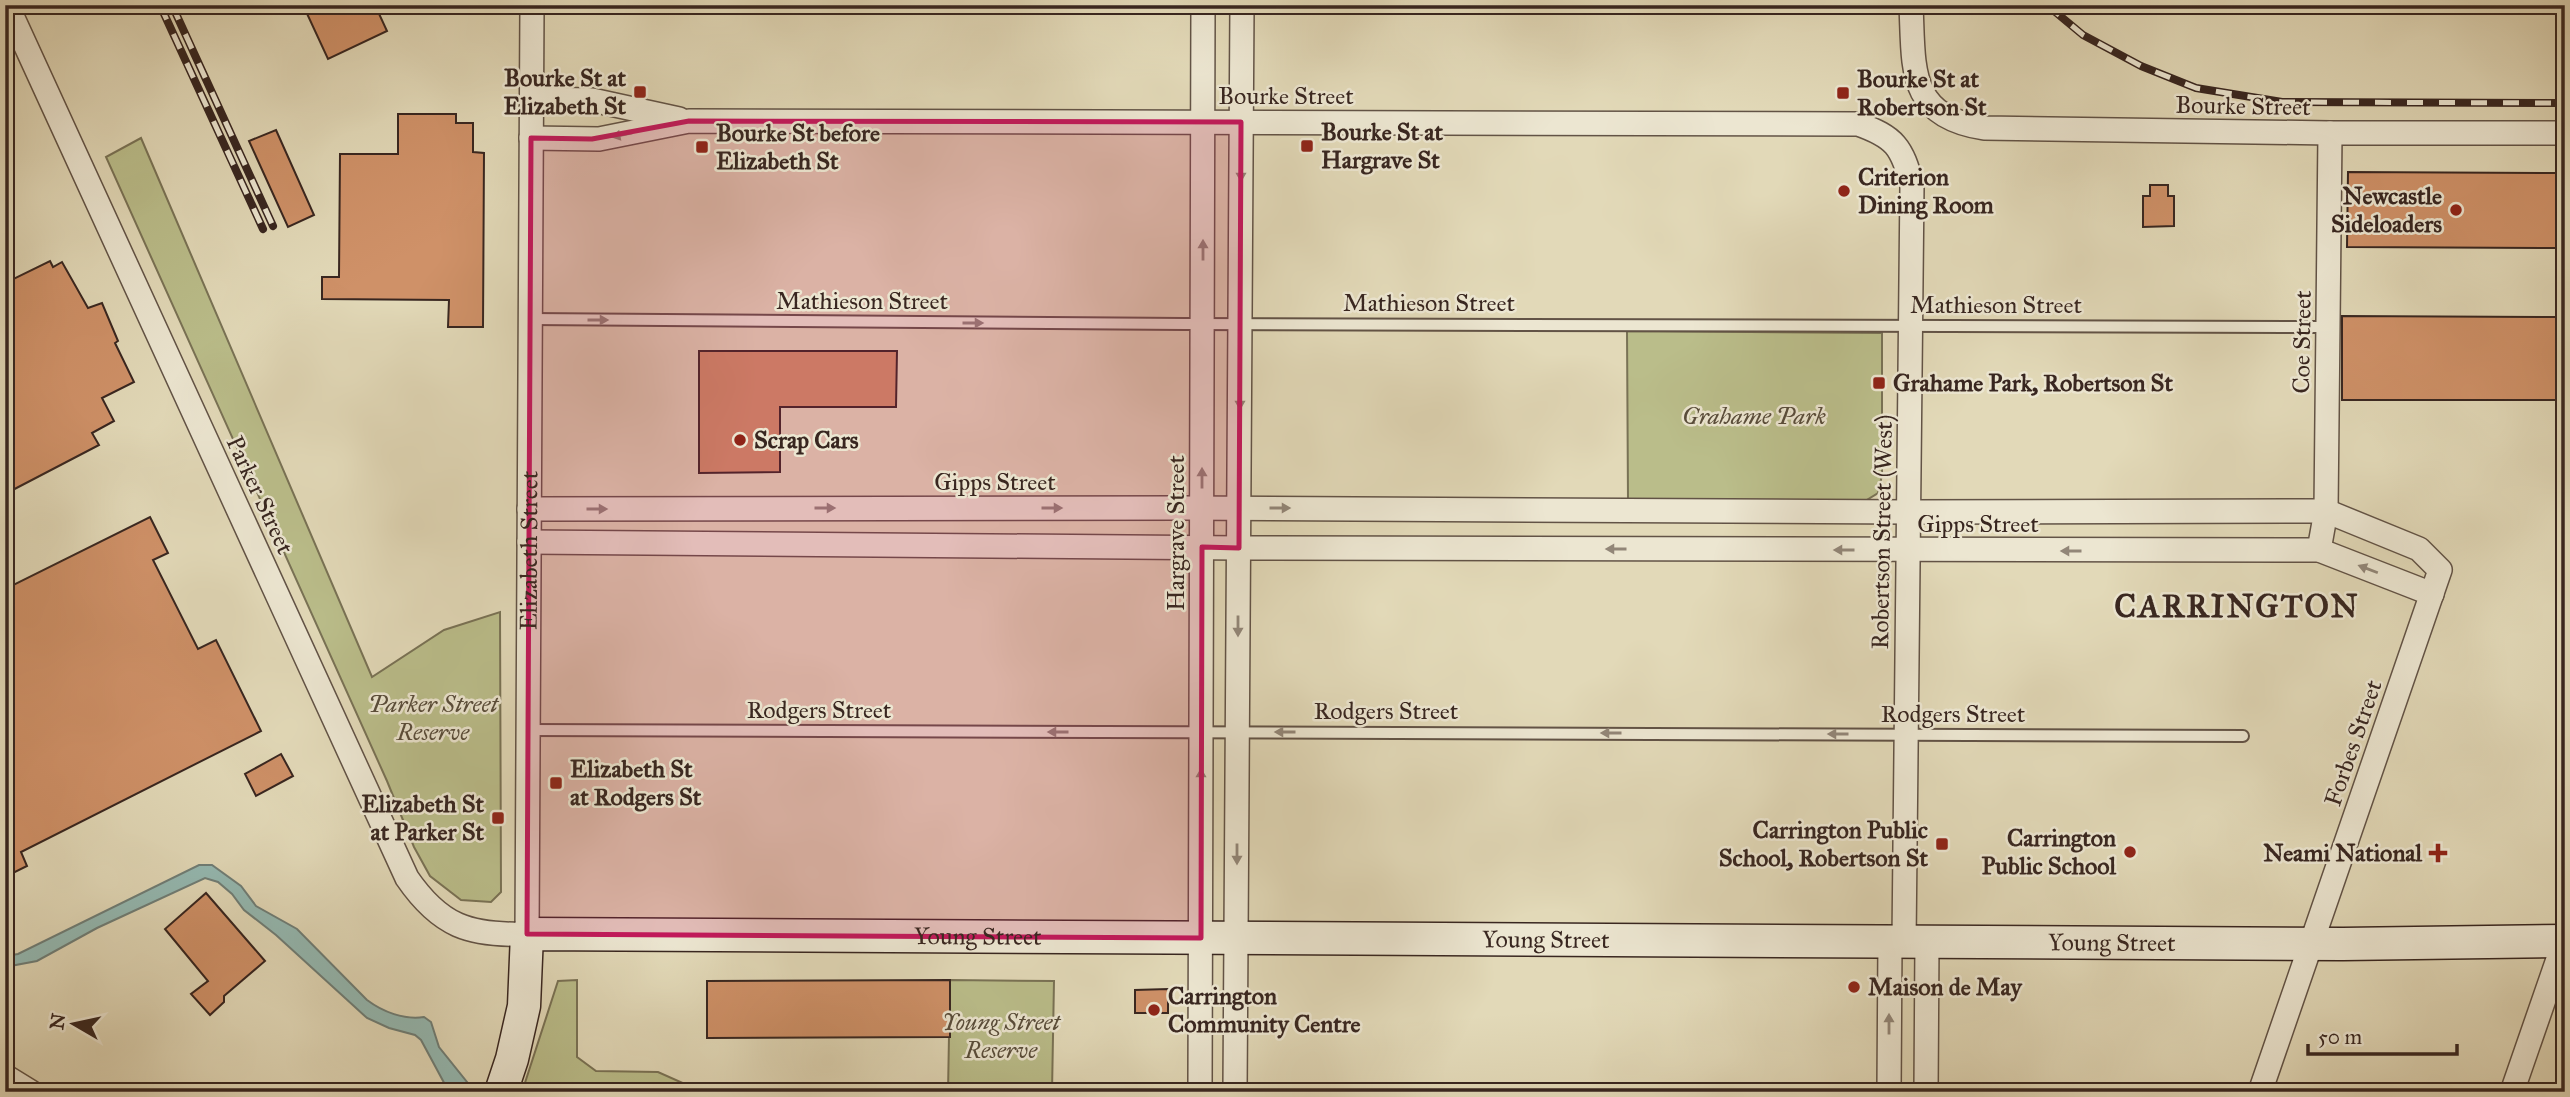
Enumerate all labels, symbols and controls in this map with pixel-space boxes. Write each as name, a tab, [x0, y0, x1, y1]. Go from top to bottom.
place label: Bourke St at Elizabeth St	[504, 63, 626, 121]
place label: Bourke St at Robertson St	[1857, 64, 1987, 122]
street label: Bourke Street	[1218, 81, 1354, 111]
marker: Bourke St at Elizabeth St	[632, 84, 648, 100]
marker: Bourke St at Robertson St	[1835, 85, 1851, 101]
street label: Bourke Street	[2175, 90, 2311, 122]
place label: Bourke St at Hargrave St	[1321, 117, 1443, 175]
place label: Bourke St before Elizabeth St	[716, 118, 880, 176]
one-way arrow	[611, 129, 633, 140]
marker: Bourke St at Hargrave St	[1299, 138, 1315, 154]
marker: Bourke St before Elizabeth St	[694, 139, 710, 155]
one-way arrow	[1235, 161, 1247, 183]
place label: Criterion Dining Room	[1858, 162, 1995, 220]
place label: Newcastle Sideloaders	[2331, 181, 2442, 239]
marker: Criterion Dining Room	[1836, 183, 1852, 199]
marker: Newcastle Sideloaders	[2448, 202, 2464, 218]
one-way arrow	[1197, 239, 1209, 261]
street label: Mathieson Street	[776, 286, 949, 316]
street label: Mathieson Street	[1343, 288, 1516, 318]
street label: Mathieson Street	[1910, 290, 2083, 320]
street label: Coe Street	[2286, 290, 2318, 394]
one-way arrow	[588, 314, 610, 326]
one-way arrow	[962, 317, 984, 329]
place label: Grahame Park, Robertson St	[1893, 368, 2173, 398]
marker: Grahame Park, Robertson St	[1871, 375, 1887, 391]
one-way arrow	[1234, 388, 1246, 410]
park label: Grahame Park	[1682, 401, 1826, 431]
street label: Robertson Street (West)	[1865, 414, 1899, 650]
place label: Scrap Cars	[754, 425, 859, 455]
street label: Parker Street	[220, 431, 301, 559]
marker: Scrap Cars	[732, 432, 748, 448]
street label: Hargrave Street	[1161, 454, 1191, 611]
one-way arrow	[1196, 466, 1208, 488]
street label: Gipps Street	[934, 467, 1056, 497]
street label: Elizabeth Street	[514, 470, 544, 631]
one-way arrow	[814, 502, 836, 514]
one-way arrow	[1042, 502, 1064, 514]
one-way arrow	[1269, 502, 1291, 514]
one-way arrow	[587, 503, 609, 515]
street label: Gipps Street	[1917, 509, 2039, 539]
one-way arrow	[1605, 543, 1627, 555]
one-way arrow	[1832, 544, 1854, 556]
one-way arrow	[2060, 545, 2082, 557]
one-way arrow	[2358, 564, 2379, 575]
district label: CARRINGTON	[2114, 587, 2360, 626]
one-way arrow	[1232, 616, 1244, 638]
street label: Forbes Street	[2317, 675, 2389, 810]
park label: Parker Street Reserve	[368, 689, 499, 747]
street label: Rodgers Street	[747, 695, 892, 725]
street label: Rodgers Street	[1314, 696, 1459, 726]
street label: Rodgers Street	[1881, 699, 2026, 729]
one-way arrow	[1046, 726, 1068, 737]
one-way arrow	[1274, 726, 1296, 738]
one-way arrow	[1599, 727, 1621, 739]
one-way arrow	[1827, 728, 1849, 740]
place label: Elizabeth St at Rodgers St	[570, 754, 702, 812]
one-way arrow	[1195, 767, 1207, 789]
marker: Elizabeth St at Rodgers St	[548, 775, 564, 791]
place label: Elizabeth St at Parker St	[362, 789, 484, 847]
marker: Elizabeth St at Parker St	[490, 810, 506, 826]
place label: Carrington Public School, Robertson St	[1719, 815, 1929, 873]
place label: Carrington Public School	[1982, 823, 2116, 881]
marker: Carrington Public School, Robertson St	[1934, 836, 1950, 852]
place label: Neami National	[2263, 838, 2423, 868]
one-way arrow	[1231, 843, 1243, 865]
marker: Neami National	[2428, 843, 2448, 863]
marker: Carrington Public School	[2122, 844, 2138, 860]
street label: Young Street	[914, 921, 1042, 952]
street label: Young Street	[1482, 924, 1610, 955]
street label: Young Street	[2048, 927, 2176, 958]
place label: Maison de May	[1868, 972, 2023, 1002]
marker: Maison de May	[1846, 979, 1862, 995]
place label: Carrington Community Centre	[1168, 981, 1360, 1039]
north arrow	[38, 988, 108, 1058]
marker: Carrington Community Centre	[1146, 1002, 1162, 1018]
park label: Young Street Reserve	[942, 1007, 1061, 1065]
text: N	[45, 1012, 70, 1031]
one-way arrow	[1883, 1012, 1895, 1034]
scale bar	[2308, 1013, 2456, 1057]
text: 50 m	[2318, 1024, 2363, 1050]

